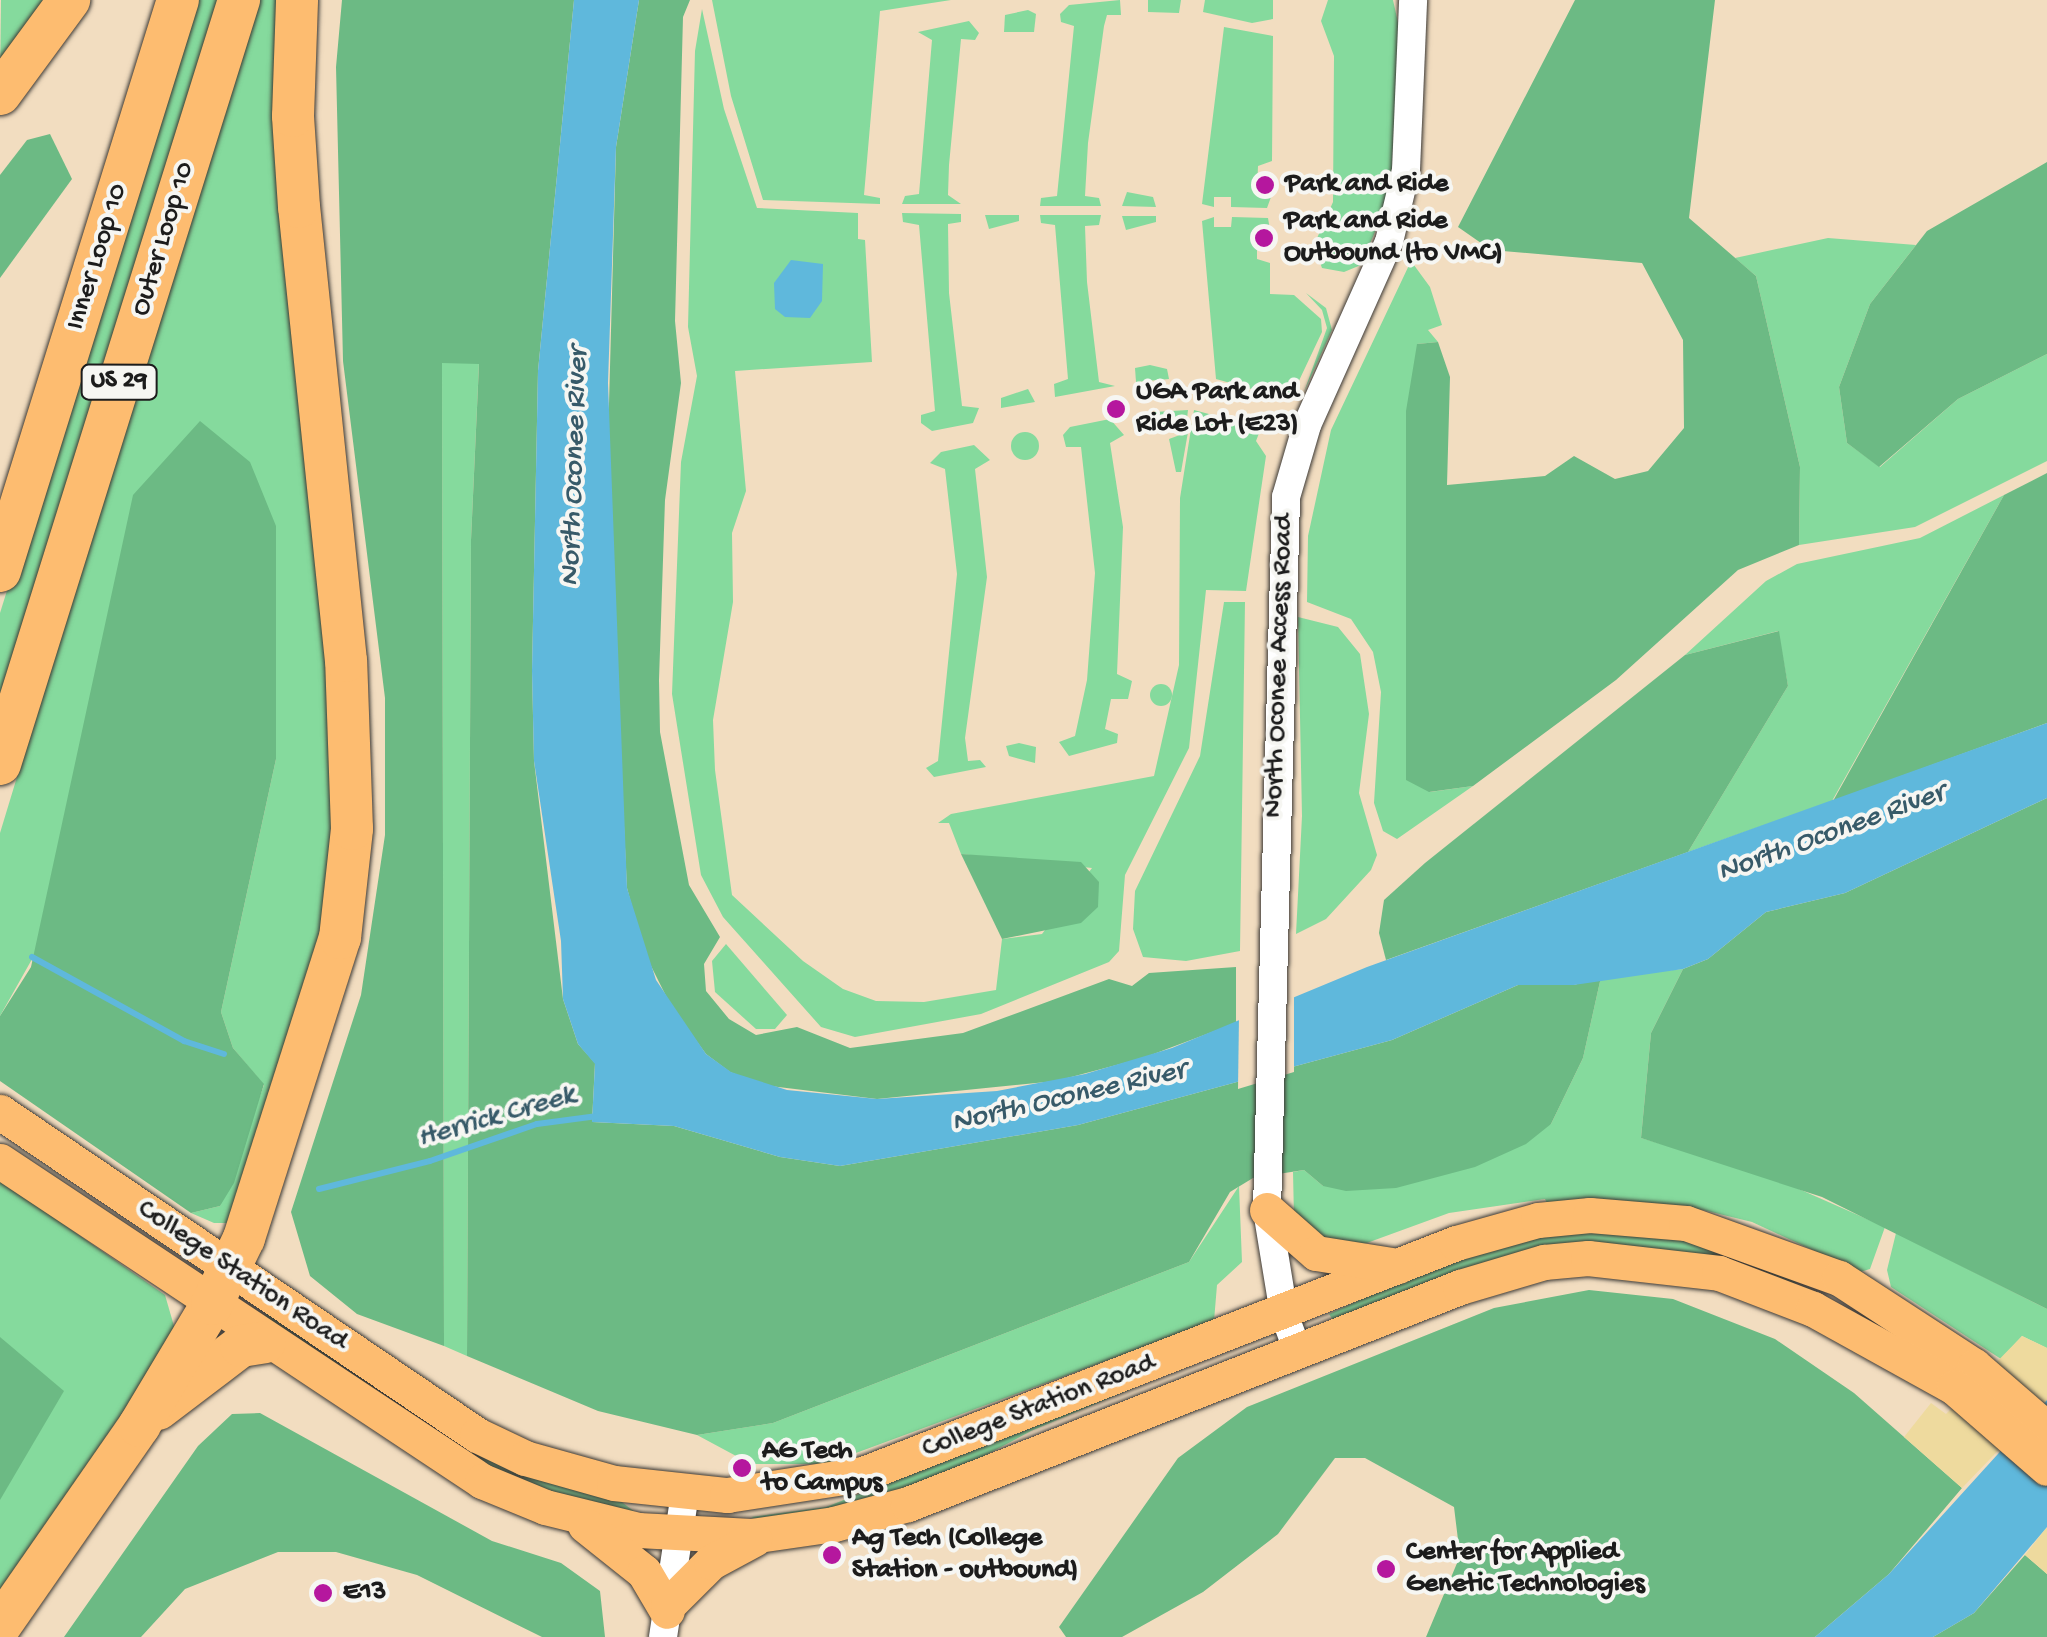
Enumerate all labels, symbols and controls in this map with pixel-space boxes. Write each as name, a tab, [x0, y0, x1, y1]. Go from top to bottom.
street label: Outer Loop 10	[125, 158, 203, 320]
place label: Park and Ride	[1285, 168, 1449, 202]
marker: Park and Ride	[1254, 174, 1276, 196]
street label: Inner Loop 10	[60, 180, 136, 334]
place label: Park and Ride Outbound (to VMC)	[1284, 205, 1503, 271]
marker: Park and Ride Outbound (to VMC)	[1253, 227, 1275, 249]
water label: North Oconee River	[554, 347, 598, 587]
road number: US 29	[79, 362, 159, 402]
place label: UGA Park and Ride Lot (E23)	[1136, 376, 1299, 442]
marker: UGA Park and Ride Lot (E23)	[1105, 398, 1127, 420]
street label: North Oconee Access Road	[1258, 514, 1302, 818]
water label: North Oconee River	[1714, 776, 1950, 892]
water label: North Oconee River	[949, 1054, 1189, 1142]
water label: Herrick Creek	[414, 1078, 580, 1158]
street label: College Station Road	[130, 1193, 354, 1359]
street label: College Station Road	[918, 1347, 1160, 1467]
place label: AG Tech to Campus	[762, 1435, 882, 1501]
marker: AG Tech to Campus	[731, 1457, 753, 1479]
place label: Ag Tech (College Station - outbound)	[852, 1522, 1079, 1588]
place label: Center for Applied Genetic Technologies	[1406, 1536, 1645, 1602]
marker: Ag Tech (College Station - outbound)	[821, 1544, 843, 1566]
marker: Center for Applied Genetic Technologies	[1375, 1558, 1397, 1580]
place label: E13	[343, 1576, 386, 1610]
marker: E13	[312, 1582, 334, 1604]

